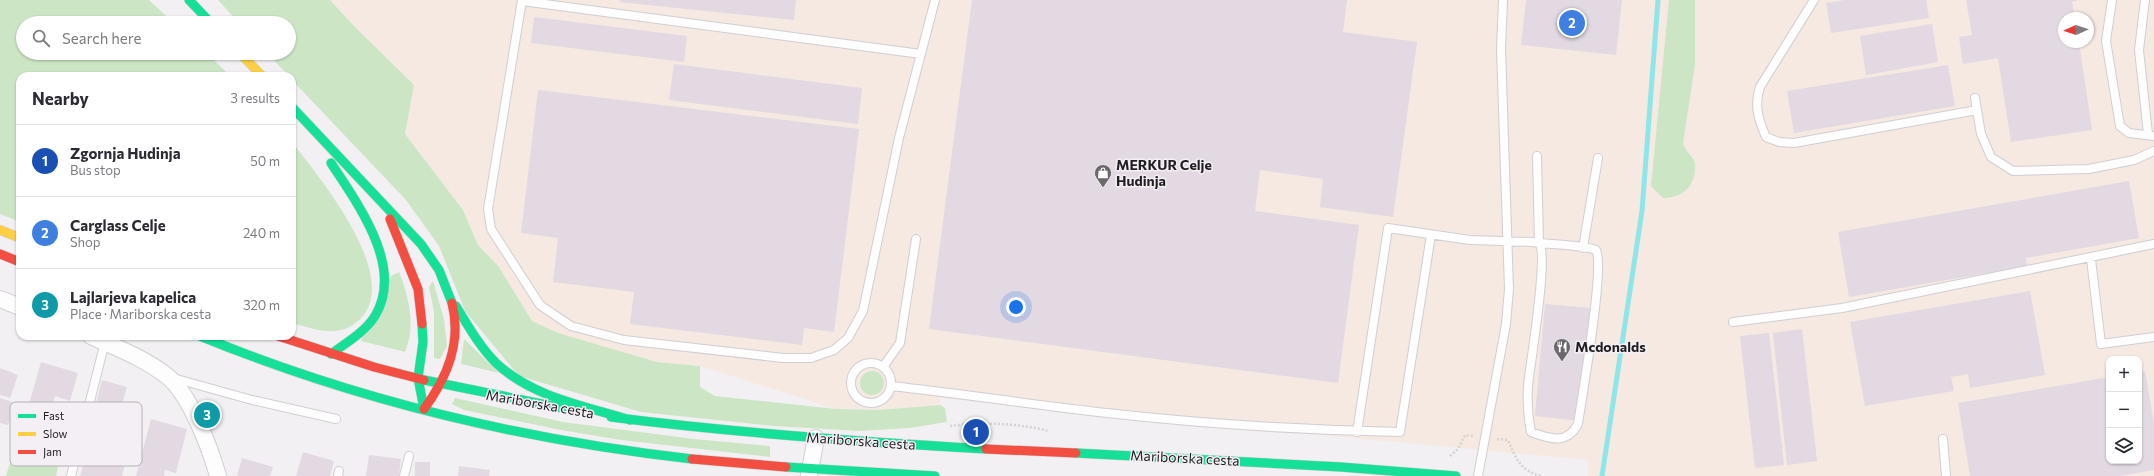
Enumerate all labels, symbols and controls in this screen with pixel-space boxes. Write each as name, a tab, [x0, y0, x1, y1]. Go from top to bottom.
pin: 2	[1559, 8, 1585, 38]
north arrow	[2058, 12, 2094, 48]
search box	[16, 16, 296, 60]
icon: search	[30, 27, 52, 49]
text: Search here	[62, 29, 141, 47]
text: Nearby	[32, 88, 89, 109]
text: 3 results	[231, 90, 280, 106]
text: Zgornja Hudinja	[70, 144, 181, 162]
text: 1	[42, 153, 48, 169]
text: 50 m	[250, 153, 280, 169]
place label: MERKUR Celje Hudinja	[1116, 156, 1212, 189]
text: Bus stop	[70, 162, 121, 178]
shop icon: MERKUR Celje Hudinja	[1093, 163, 1113, 188]
text: Carglass Celje	[70, 216, 166, 234]
text: 2	[41, 225, 49, 241]
text: 240 m	[243, 225, 280, 241]
text: Shop	[70, 234, 101, 250]
text: Lajlarjeva kapelica	[70, 288, 196, 306]
text: 3	[41, 297, 49, 313]
text: 320 m	[243, 297, 280, 313]
your location	[1006, 297, 1026, 317]
text: Place · Mariborska cesta	[70, 306, 211, 322]
restaurant icon: Mcdonalds	[1552, 337, 1572, 362]
place label: Mcdonalds	[1575, 338, 1646, 355]
map controls	[2106, 356, 2142, 464]
button: +	[2106, 356, 2142, 392]
street label: Mariborska cesta	[485, 386, 595, 421]
button: −	[2106, 392, 2142, 428]
pin: 3	[194, 400, 220, 430]
legend	[10, 402, 142, 466]
text: Fast	[43, 409, 65, 422]
pin: 1	[963, 417, 989, 447]
text: Slow	[43, 427, 68, 440]
street label: Mariborska cesta	[806, 428, 916, 453]
button: layers	[2106, 428, 2142, 464]
text: Jam	[43, 445, 62, 459]
street label: Mariborska cesta	[1130, 446, 1240, 469]

